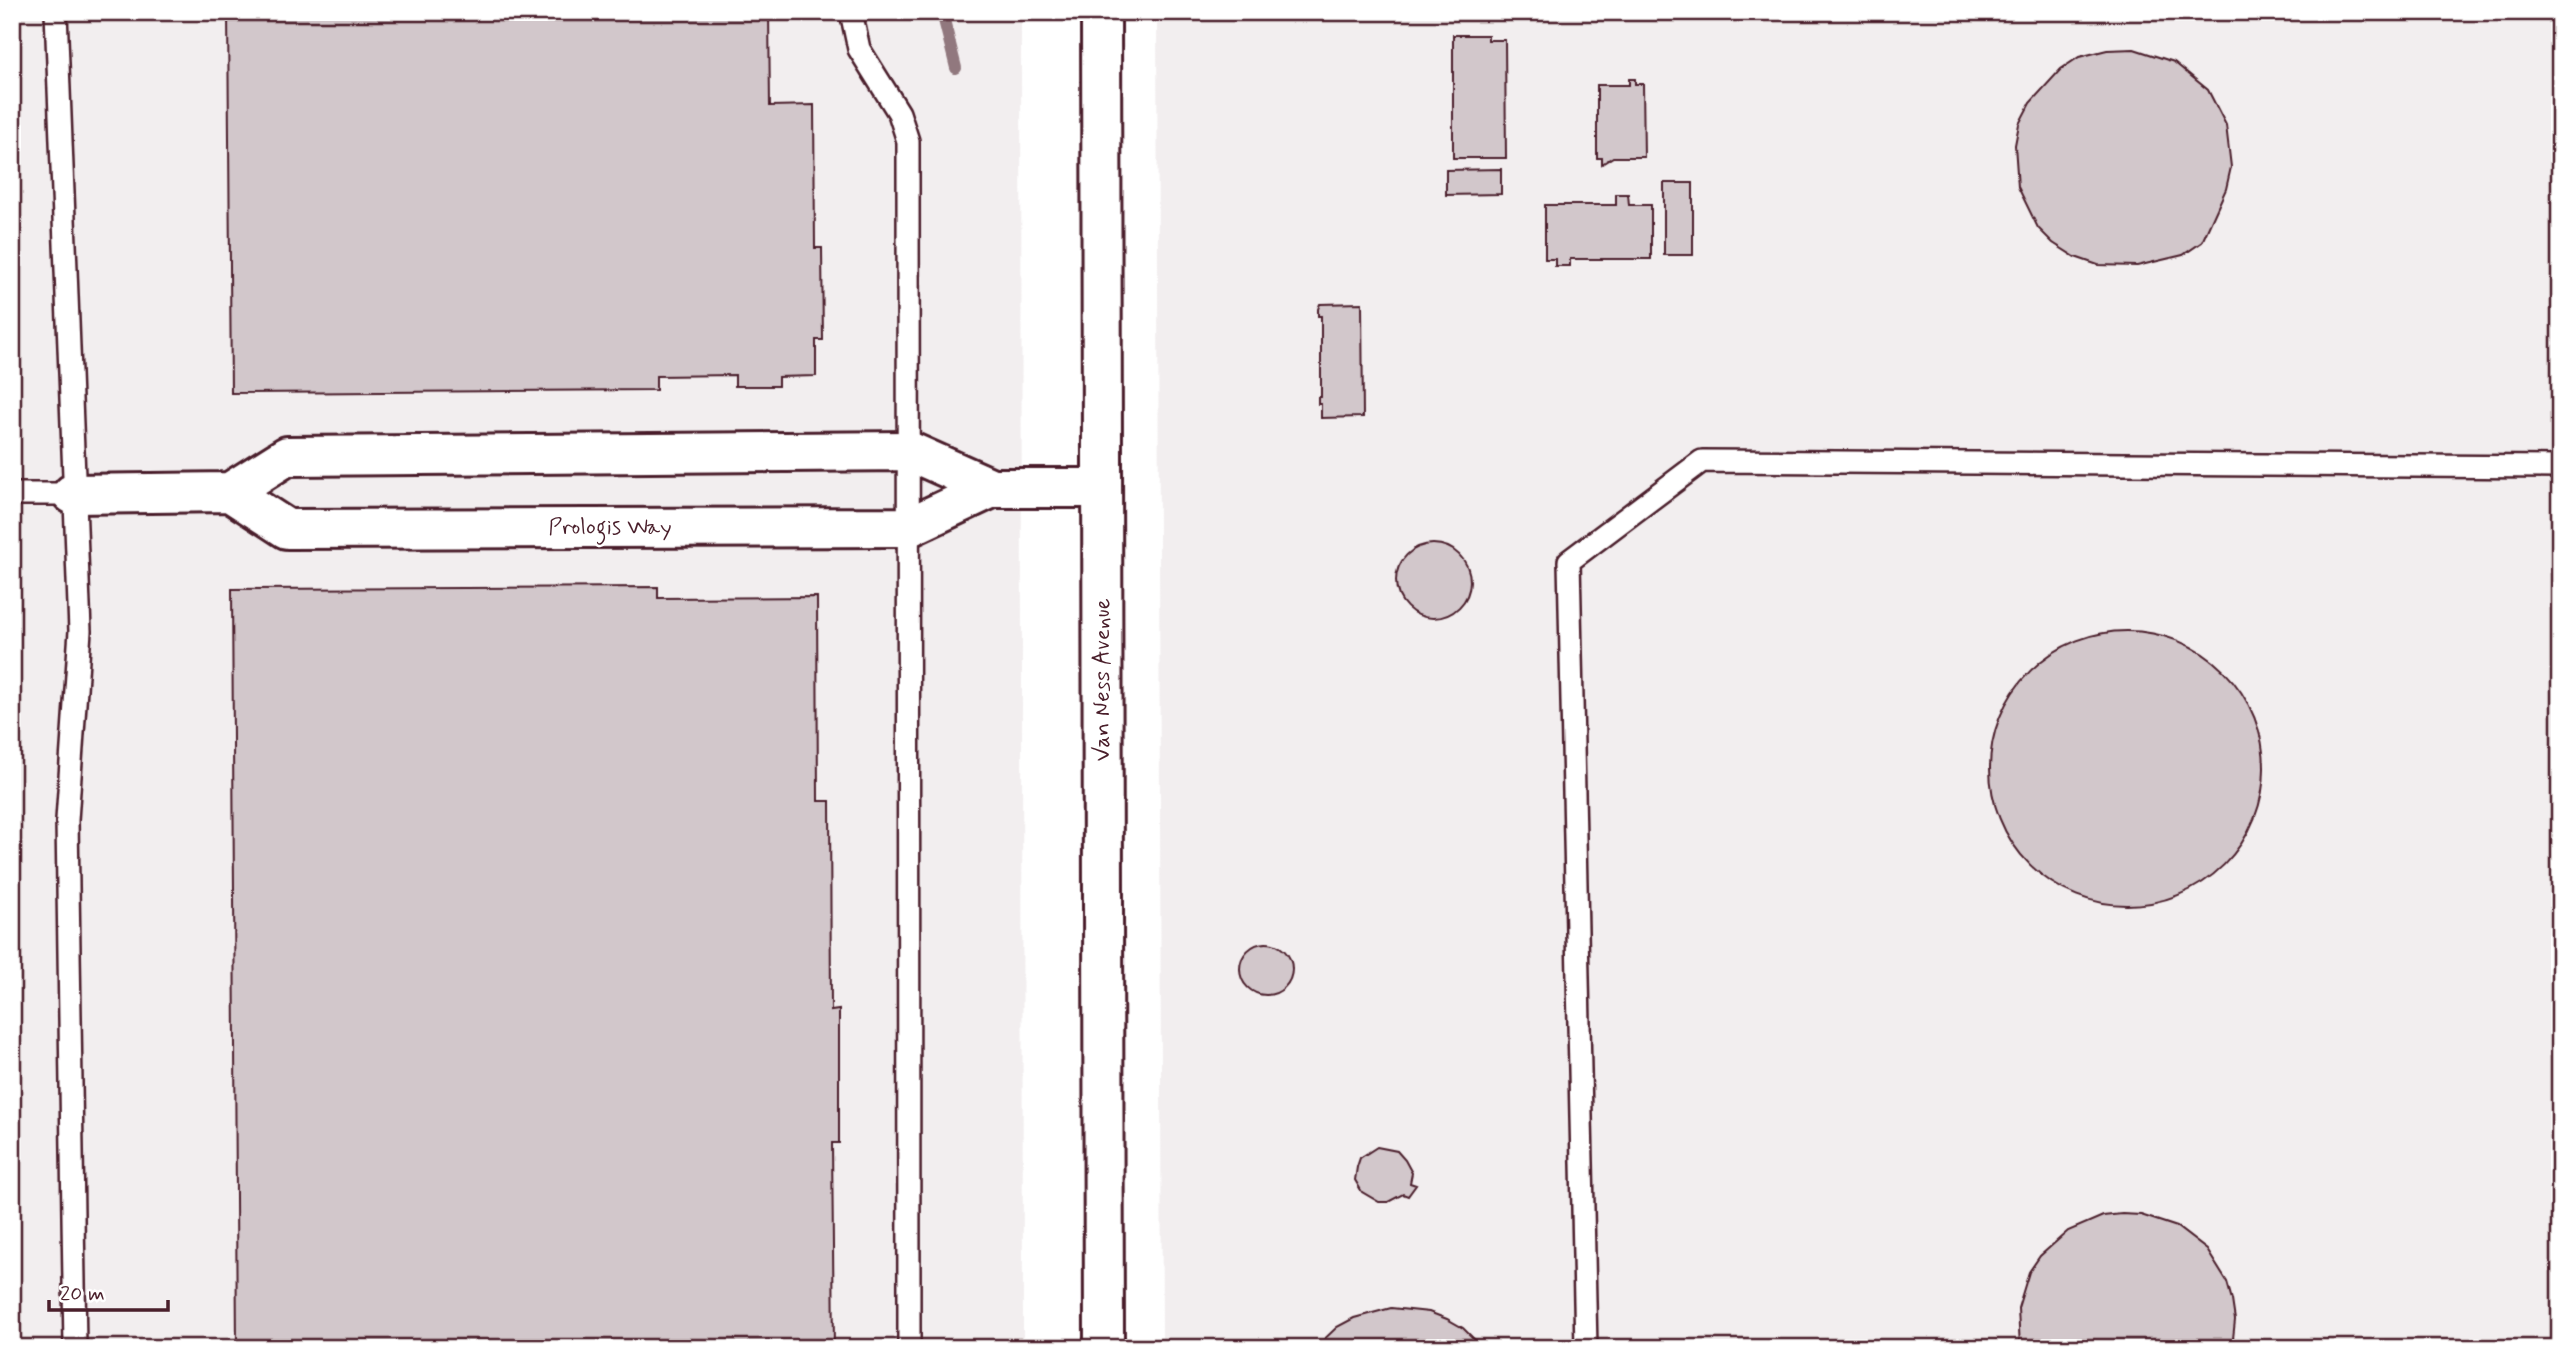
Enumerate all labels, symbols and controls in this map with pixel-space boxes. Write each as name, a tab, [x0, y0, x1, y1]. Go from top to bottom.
street label: Prologis Way	[548, 513, 672, 545]
street label: Van Ness Avenue	[1088, 598, 1118, 761]
scale bar	[49, 1269, 168, 1313]
text: 20 m	[60, 1280, 105, 1308]

